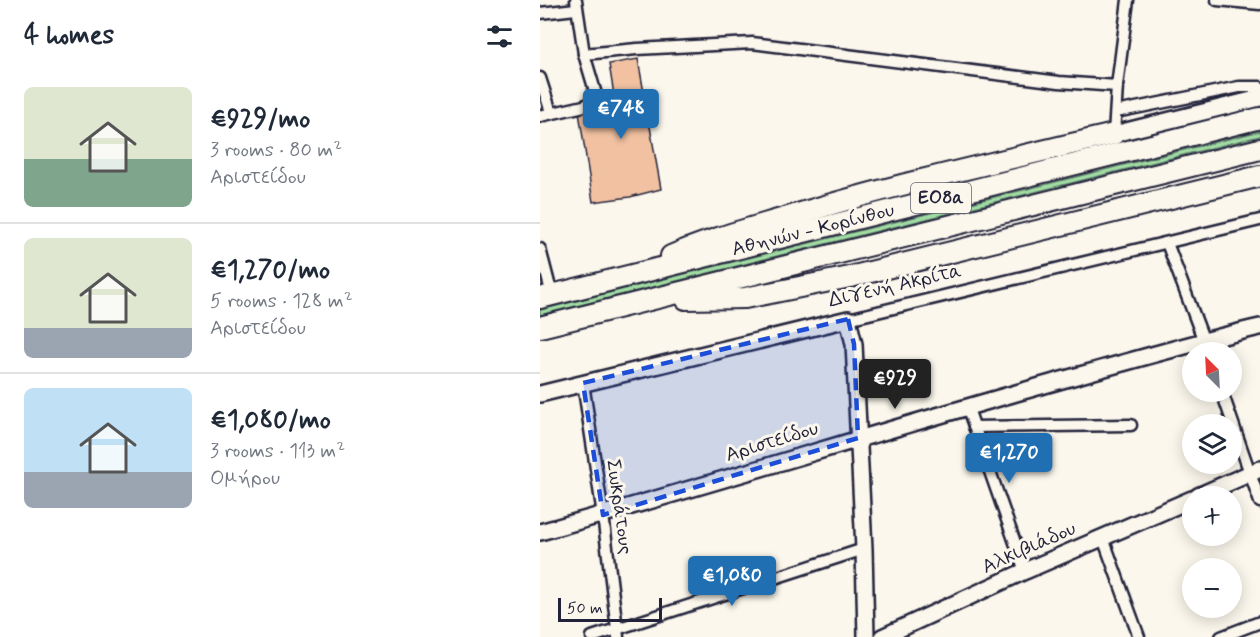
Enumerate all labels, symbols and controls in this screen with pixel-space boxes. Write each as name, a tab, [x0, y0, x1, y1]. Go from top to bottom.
text: 4 homes	[24, 19, 114, 53]
icon: filters	[483, 20, 516, 53]
pin: €748	[585, 89, 657, 140]
text: €748	[597, 95, 645, 122]
text: €929/mo	[210, 103, 310, 137]
icon: home	[72, 111, 144, 183]
text: 3 rooms · 80 m²	[210, 137, 342, 164]
text: Αριστείδου	[210, 164, 306, 191]
road number: ΕΟ8α	[911, 183, 971, 213]
street label: Αθηνών - Κορίνθου	[729, 197, 897, 263]
text: €1,270/mo	[210, 254, 330, 288]
street label: Διγενή Ακρίτα	[826, 258, 964, 314]
icon: home	[72, 262, 144, 334]
text: 5 rooms · 128 m²	[210, 288, 353, 315]
text: Αριστείδου	[210, 315, 306, 342]
north arrow	[1182, 342, 1242, 402]
map controls	[1182, 342, 1242, 618]
pin: €929	[859, 359, 931, 410]
text: €929	[873, 365, 917, 392]
text: €1,080/mo	[210, 404, 331, 438]
icon: home	[72, 412, 144, 484]
button: layers	[1182, 414, 1242, 474]
street label: Αριστείδου	[722, 415, 822, 469]
pin: €1,270	[960, 433, 1058, 484]
text: 3 rooms · 113 m²	[210, 438, 345, 465]
text: €1,270	[979, 439, 1039, 466]
street label: Σωκράτους	[599, 458, 639, 557]
text: Ομήρου	[210, 465, 280, 492]
button: +	[1182, 486, 1242, 546]
street label: Αλκιβιάδου	[978, 515, 1080, 581]
pin: €1,080	[683, 556, 781, 607]
button: −	[1182, 558, 1242, 618]
text: €1,080	[702, 562, 762, 589]
scale bar	[558, 595, 662, 622]
text: 50 m	[567, 598, 603, 619]

